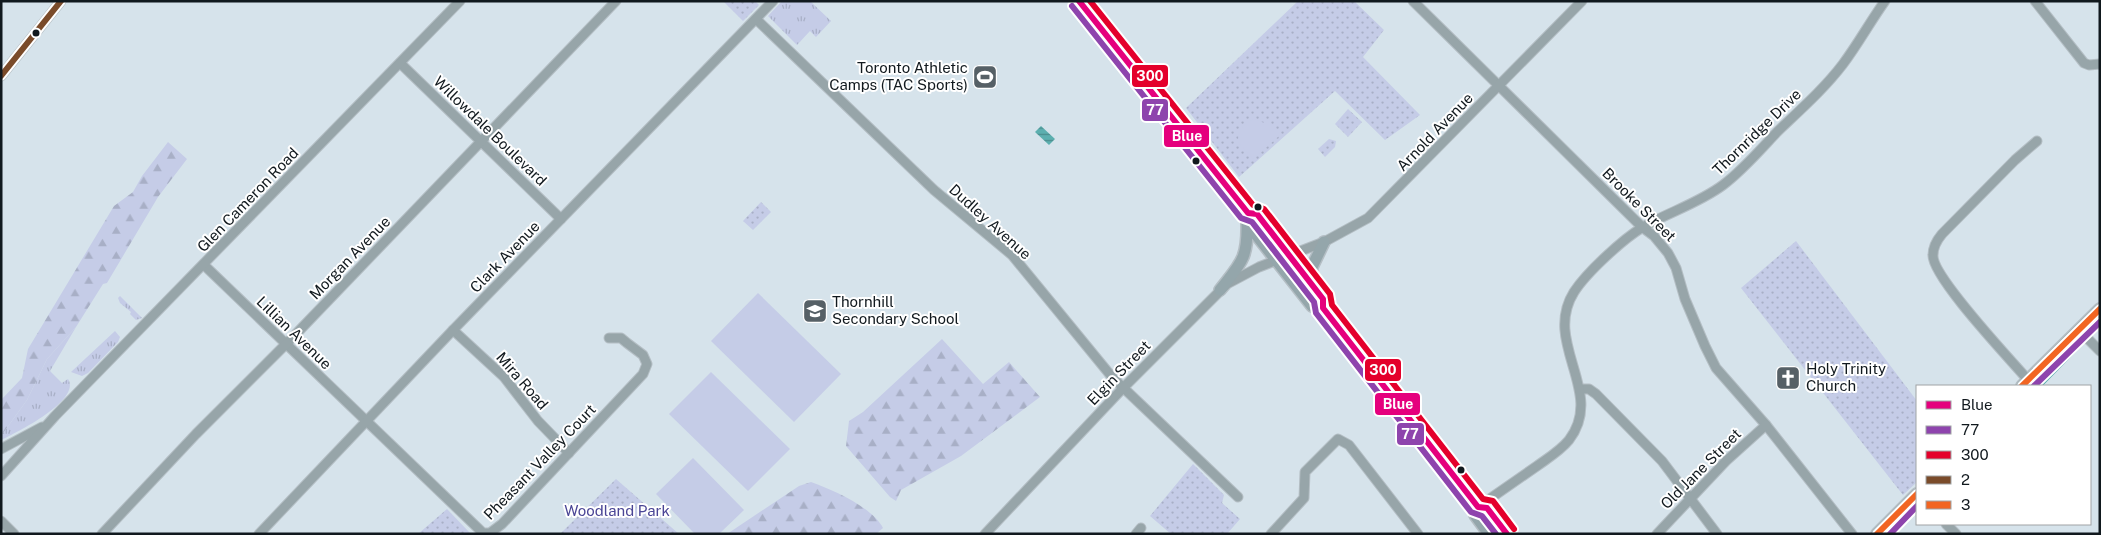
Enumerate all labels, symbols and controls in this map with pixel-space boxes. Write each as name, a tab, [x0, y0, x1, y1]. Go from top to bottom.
unlabelled marker	[31, 28, 41, 38]
place label: Toronto Athletic Camps (TAC Sports)	[829, 59, 968, 93]
sports icon: Toronto Athletic Camps (TAC Sports)	[972, 64, 998, 90]
line badge: 300	[1131, 64, 1169, 88]
text: 300	[1136, 68, 1164, 84]
street label: Willowdale Boulevard	[430, 72, 550, 189]
street label: Thornridge Drive	[1709, 85, 1804, 178]
street label: Arnold Avenue	[1393, 89, 1476, 174]
line badge: 77	[1141, 98, 1169, 122]
text: 77	[1146, 102, 1164, 118]
line badge: Blue	[1163, 124, 1210, 148]
text: Blue	[1172, 128, 1202, 144]
street label: Glen Cameron Road	[194, 144, 302, 255]
unlabelled marker	[1191, 156, 1201, 166]
street label: Brooke Street	[1599, 164, 1680, 245]
street label: Dudley Avenue	[946, 181, 1035, 263]
unlabelled marker	[1253, 202, 1263, 212]
street label: Morgan Avenue	[306, 213, 393, 303]
street label: Clark Avenue	[466, 217, 543, 296]
street label: Lillian Avenue	[254, 293, 335, 372]
place label: Thornhill Secondary School	[832, 293, 959, 327]
school or university icon: Thornhill Secondary School	[802, 298, 828, 324]
street label: Elgin Street	[1084, 337, 1154, 408]
street label: Mira Road	[493, 349, 552, 413]
line badge: 300	[1364, 358, 1402, 382]
place label: Holy Trinity Church	[1806, 360, 1886, 394]
text: 300	[1369, 362, 1397, 378]
church icon: Holy Trinity Church	[1775, 365, 1801, 391]
legend	[1916, 385, 2091, 525]
line badge: Blue	[1374, 392, 1421, 416]
text: Blue	[1383, 396, 1413, 412]
text: Blue	[1961, 396, 1993, 413]
street label: Pheasant Valley Court	[480, 400, 599, 523]
text: 77	[1961, 421, 1979, 438]
line badge: 77	[1396, 422, 1425, 446]
street label: Old Jane Street	[1657, 425, 1744, 512]
text: 77	[1401, 426, 1419, 442]
text: 300	[1961, 446, 1989, 463]
unlabelled marker	[1456, 465, 1466, 475]
text: 2	[1961, 471, 1970, 488]
text: 3	[1961, 496, 1970, 513]
park label: Woodland Park	[564, 502, 670, 519]

